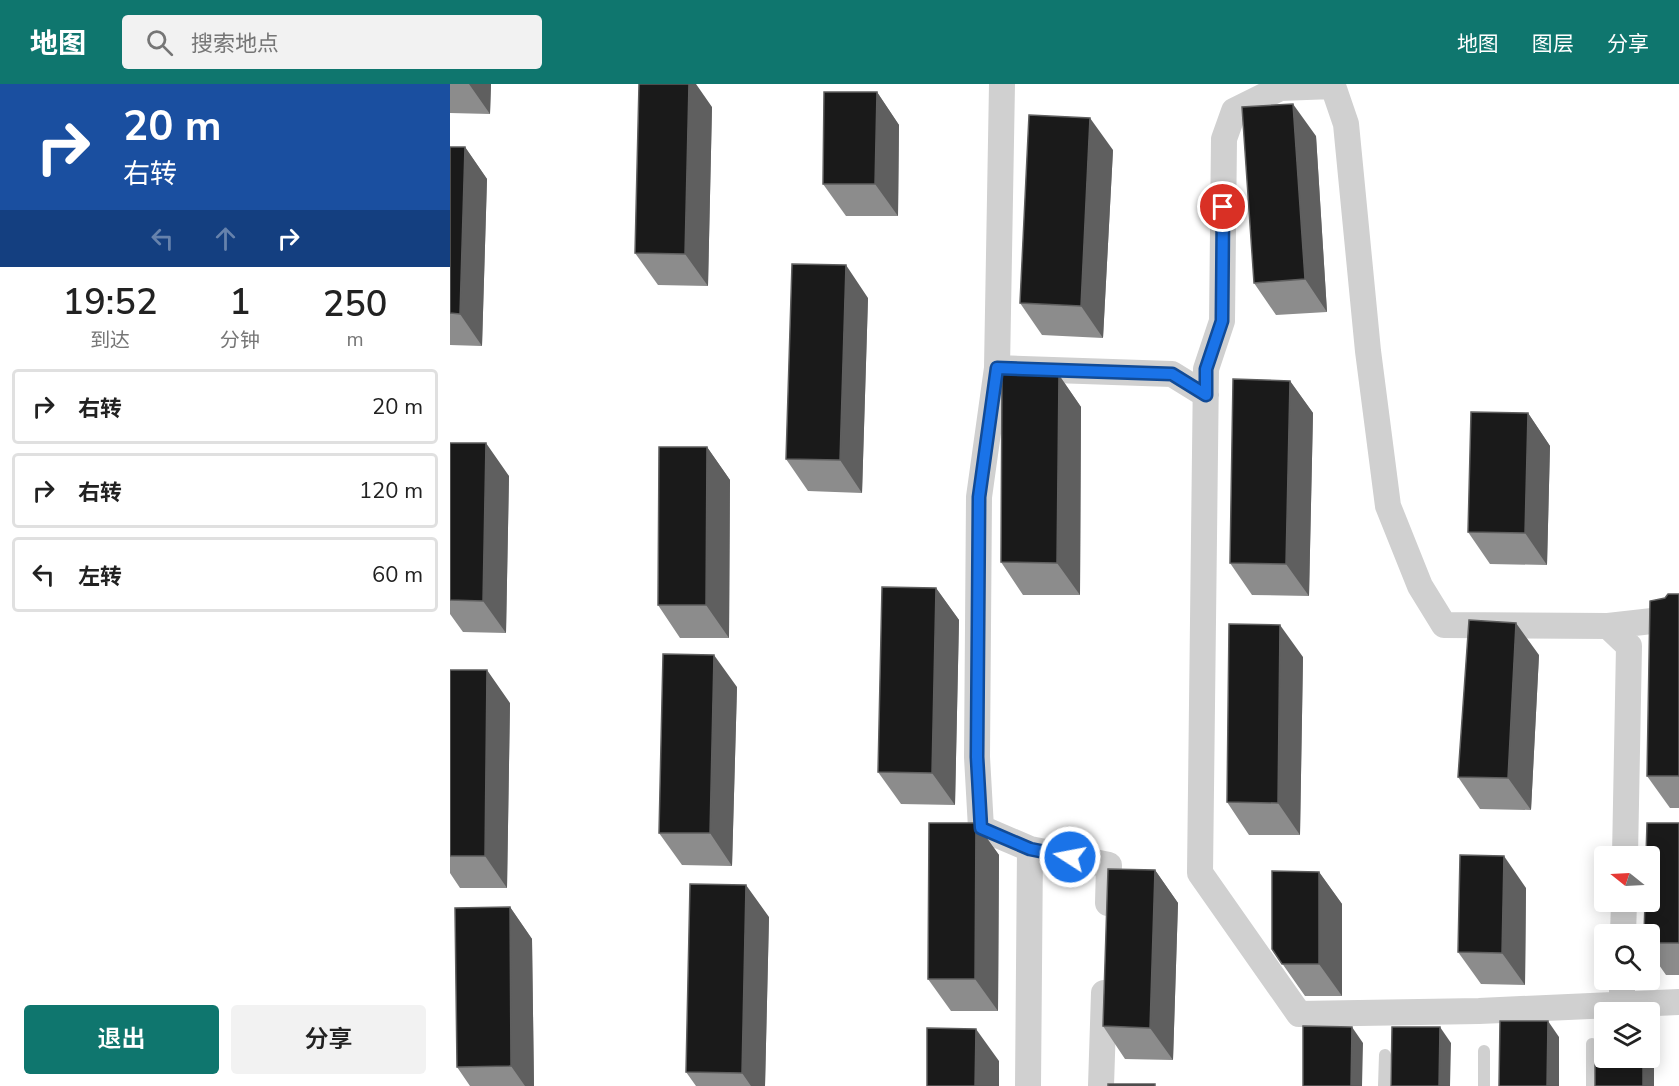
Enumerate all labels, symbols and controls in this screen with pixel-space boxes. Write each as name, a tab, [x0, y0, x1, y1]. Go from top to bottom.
search box	[122, 15, 542, 69]
text: 地图	[30, 25, 86, 63]
icon: search	[143, 26, 176, 59]
text: 搜索地点	[191, 29, 279, 59]
text: 地图	[1457, 30, 1499, 58]
text: 图层	[1532, 30, 1574, 58]
text: 分享	[1607, 30, 1649, 58]
text: 20 m	[123, 98, 222, 155]
icon: right	[24, 108, 102, 186]
text: 右转	[123, 156, 177, 193]
pin	[1197, 181, 1248, 232]
icon: arrive	[1206, 190, 1239, 223]
icon: left	[146, 222, 179, 255]
icon: ahead	[209, 222, 242, 255]
icon: right	[272, 222, 305, 255]
text: 19:52	[63, 278, 158, 327]
text: 1	[229, 278, 251, 327]
text: 250	[323, 280, 387, 329]
text: m	[346, 326, 364, 353]
text: 到达	[90, 327, 130, 354]
text: 分钟	[220, 327, 260, 354]
icon: right	[27, 390, 60, 423]
text: 20 m	[372, 392, 423, 422]
text: 右转	[78, 394, 122, 424]
icon: right	[27, 474, 60, 507]
text: 120 m	[359, 476, 423, 506]
text: 右转	[78, 478, 122, 508]
icon: left	[27, 558, 60, 591]
text: 60 m	[372, 560, 423, 590]
text: 左转	[78, 562, 122, 592]
position arrow	[1038, 825, 1102, 889]
north arrow	[1594, 846, 1660, 912]
map controls	[1594, 846, 1660, 1068]
button: search	[1594, 924, 1660, 990]
button: layers	[1594, 1002, 1660, 1068]
button: 退出	[24, 1005, 219, 1074]
button: 分享	[231, 1005, 426, 1074]

